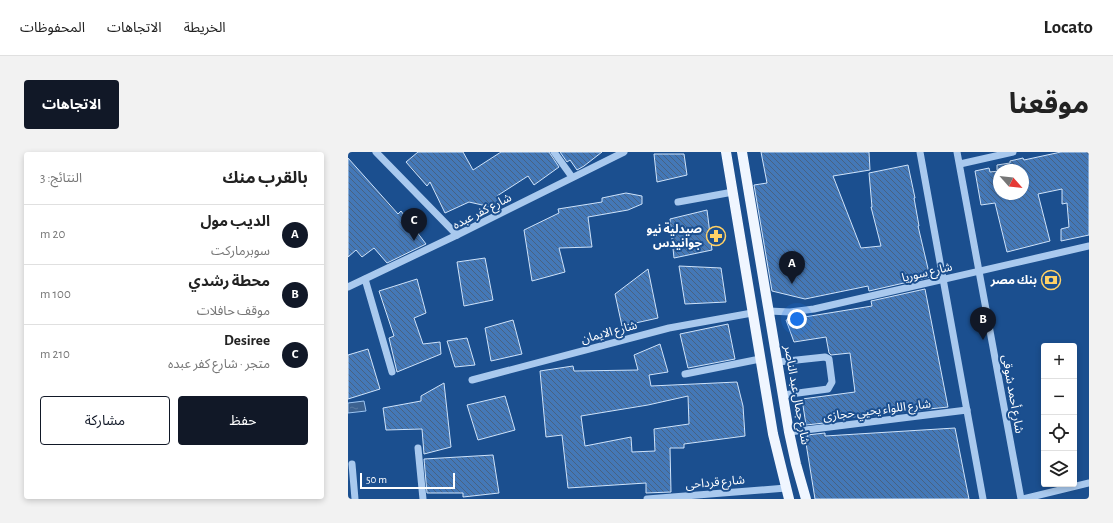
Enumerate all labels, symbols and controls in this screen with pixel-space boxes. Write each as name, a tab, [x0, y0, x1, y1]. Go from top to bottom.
text: Locato	[1044, 18, 1093, 37]
text: المحفوظات	[20, 21, 85, 35]
text: الاتجاهات	[107, 21, 162, 35]
text: الخريطة	[184, 21, 226, 35]
button: الاتجاهات	[24, 80, 119, 129]
text: موقعنا	[1009, 91, 1089, 119]
north arrow	[993, 164, 1029, 200]
text: بالقرب منك	[223, 169, 308, 186]
text: النتائج: 3	[40, 172, 82, 185]
street label: شارع كفر عبده	[451, 191, 515, 234]
pin: C	[401, 208, 427, 241]
text: الديب مول	[200, 214, 270, 229]
place label: صيدلية نيو جوانيدس	[647, 222, 702, 250]
pharmacy icon: صيدلية نيو جوانيدس	[705, 225, 727, 247]
text: 20 m	[40, 228, 65, 241]
text: A	[291, 228, 299, 241]
text: سوبرماركت	[211, 245, 270, 258]
pin: A	[779, 251, 805, 284]
street label: شارع سوريا	[901, 260, 954, 287]
bank icon: بنك مصر	[1040, 269, 1062, 291]
text: محطة رشدي	[189, 274, 270, 289]
place label: بنك مصر	[990, 274, 1037, 287]
text: 100 m	[40, 288, 71, 301]
text: B	[291, 288, 299, 301]
text: موقف حافلات	[197, 305, 270, 318]
pin: B	[970, 307, 996, 340]
your location	[787, 309, 807, 329]
street label: شارع الايمان	[580, 319, 639, 348]
text: Desiree	[224, 333, 270, 348]
street label: شارع جمال عبد الناصر	[779, 343, 812, 446]
map controls	[1041, 343, 1077, 487]
button: +	[1041, 343, 1077, 379]
text: 210 m	[40, 348, 70, 361]
text: C	[292, 348, 298, 361]
street label: شارع أحمد شوقى	[997, 353, 1027, 435]
text: متجر · شارع كفر عبده	[168, 358, 270, 371]
button: −	[1041, 379, 1077, 415]
button: مشاركة	[40, 396, 170, 445]
button: حفظ	[178, 396, 308, 445]
street label: شارع اللواء يحيي حجازى	[822, 397, 932, 426]
button: locate	[1041, 415, 1077, 451]
button: layers	[1041, 451, 1077, 487]
scale bar	[360, 471, 455, 490]
street label: شارع قرداحى	[685, 473, 745, 494]
text: 50 m	[366, 474, 387, 485]

